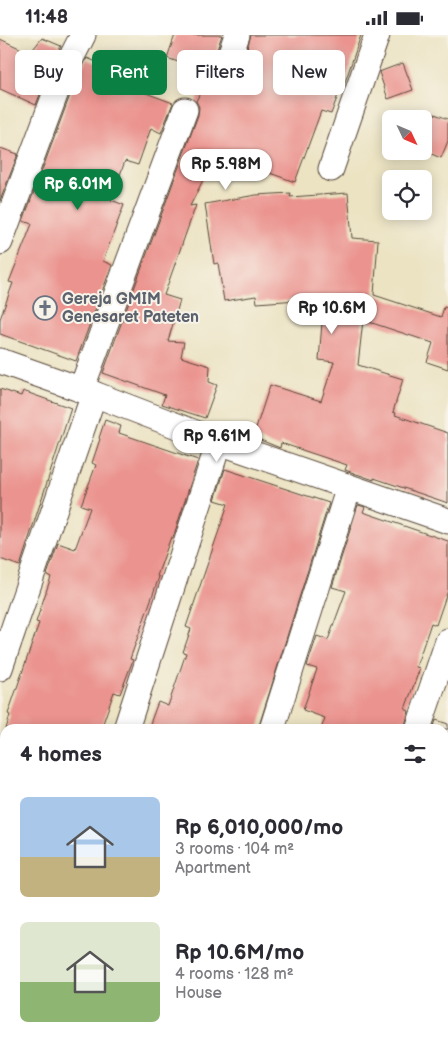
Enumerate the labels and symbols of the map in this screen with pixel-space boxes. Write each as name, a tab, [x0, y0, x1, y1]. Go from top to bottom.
north arrow	[382, 110, 432, 160]
pin: Rp 5.98M	[174, 149, 278, 191]
pin: Rp 6.01M	[26, 169, 130, 211]
place label: Gereja GMIM Genesaret Pateten	[62, 290, 199, 327]
pin: Rp 10.6M	[280, 293, 384, 335]
church icon: Gereja GMIM Genesaret Pateten	[32, 295, 58, 321]
pin: Rp 9.61M	[165, 421, 269, 463]

